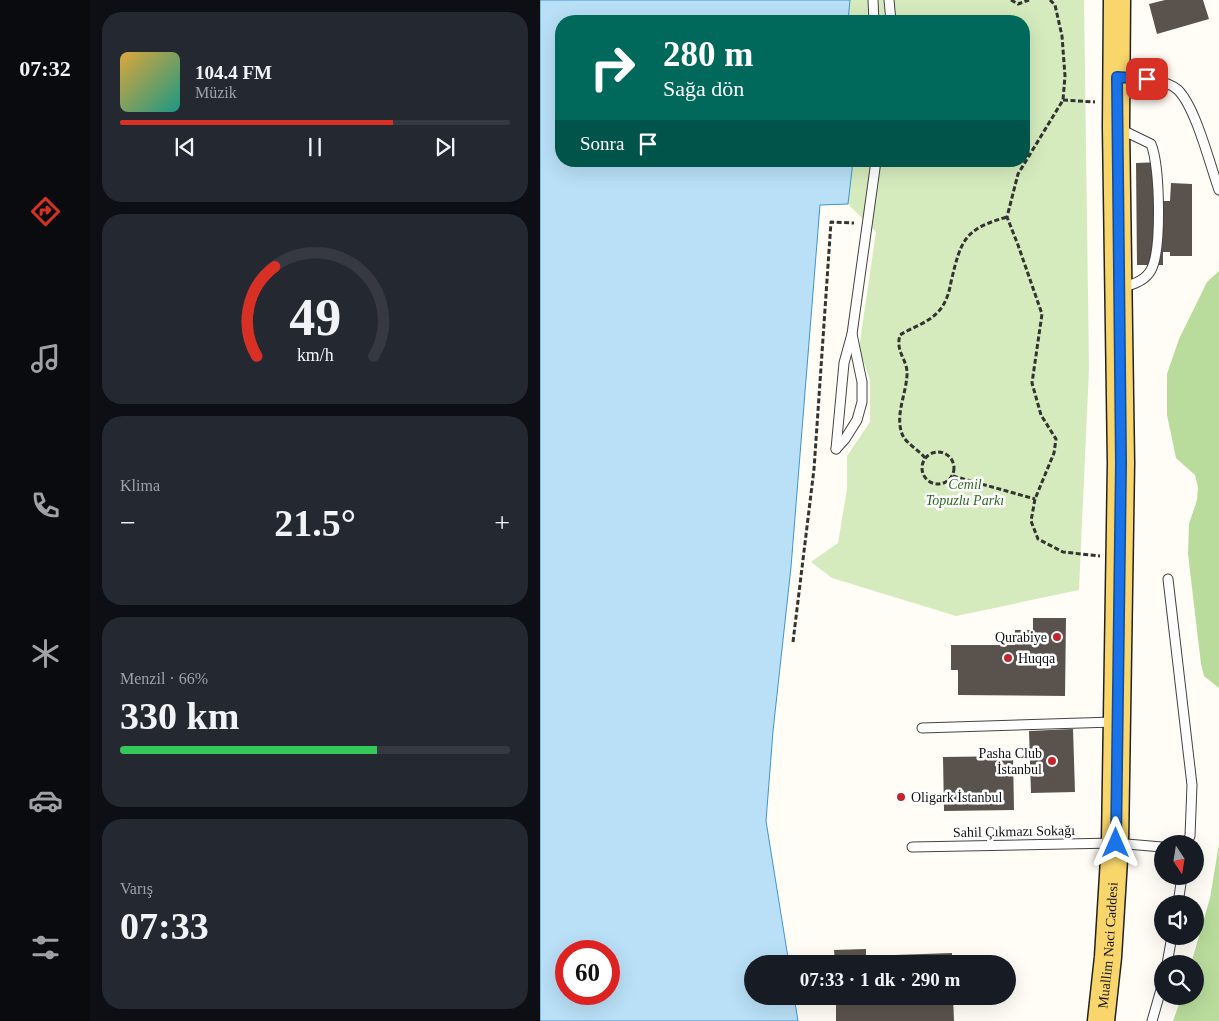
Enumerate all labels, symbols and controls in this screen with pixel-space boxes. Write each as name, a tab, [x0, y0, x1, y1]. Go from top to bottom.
icon: right	[580, 35, 645, 100]
text: 280 m	[663, 35, 753, 74]
text: 07:32	[19, 56, 71, 81]
pin	[1126, 58, 1168, 100]
text: 104.4 FM	[195, 62, 272, 83]
icon: arrive	[1133, 65, 1161, 93]
text: Sağa dön	[663, 76, 744, 101]
text: Müzik	[195, 84, 237, 101]
icon: arrive	[634, 130, 662, 158]
icon: previous	[171, 133, 199, 161]
icon: pause	[301, 133, 329, 161]
icon: next	[431, 133, 459, 161]
text: Sonra	[580, 133, 624, 154]
icon: directions	[28, 194, 63, 229]
text: 49	[289, 289, 341, 346]
icon: music	[28, 341, 63, 376]
text: km/h	[297, 345, 333, 365]
text: Klima	[120, 477, 160, 494]
park label: Cemil Topuzlu Parkı	[926, 477, 1004, 508]
icon: phone	[28, 488, 63, 523]
text: 21.5°	[274, 502, 356, 544]
text: −	[120, 507, 136, 538]
text: +	[494, 507, 510, 538]
place label: Qurabiye	[995, 630, 1047, 645]
marker: Qurabiye	[1051, 631, 1063, 643]
icon: climate	[28, 636, 63, 671]
place label: Huqqa	[1018, 651, 1056, 666]
marker: Huqqa	[1002, 652, 1014, 664]
text: Menzil · 66%	[120, 670, 208, 687]
text: 330 km	[120, 695, 239, 737]
place label: Pasha Club İstanbul	[979, 746, 1042, 777]
marker: Pasha Club İstanbul	[1046, 755, 1058, 767]
icon: car	[28, 783, 63, 818]
place label: Oligark İstanbul	[911, 790, 1002, 805]
marker: Oligark İstanbul	[895, 791, 907, 803]
position arrow	[1089, 816, 1141, 868]
street label: Sahil Çıkmazı Sokağı	[953, 823, 1075, 840]
north arrow	[1154, 835, 1204, 885]
map controls	[1154, 835, 1204, 1005]
text: Varış	[120, 880, 153, 897]
street label: Muallim Naci Caddesi	[1095, 882, 1121, 1009]
button: sound	[1154, 895, 1204, 945]
text: 07:33	[120, 905, 209, 947]
icon: filters	[28, 930, 63, 965]
speed limit sign: 60	[555, 940, 620, 1005]
button: search	[1154, 955, 1204, 1005]
text: 07:33 · 1 dk · 290 m	[800, 969, 960, 990]

